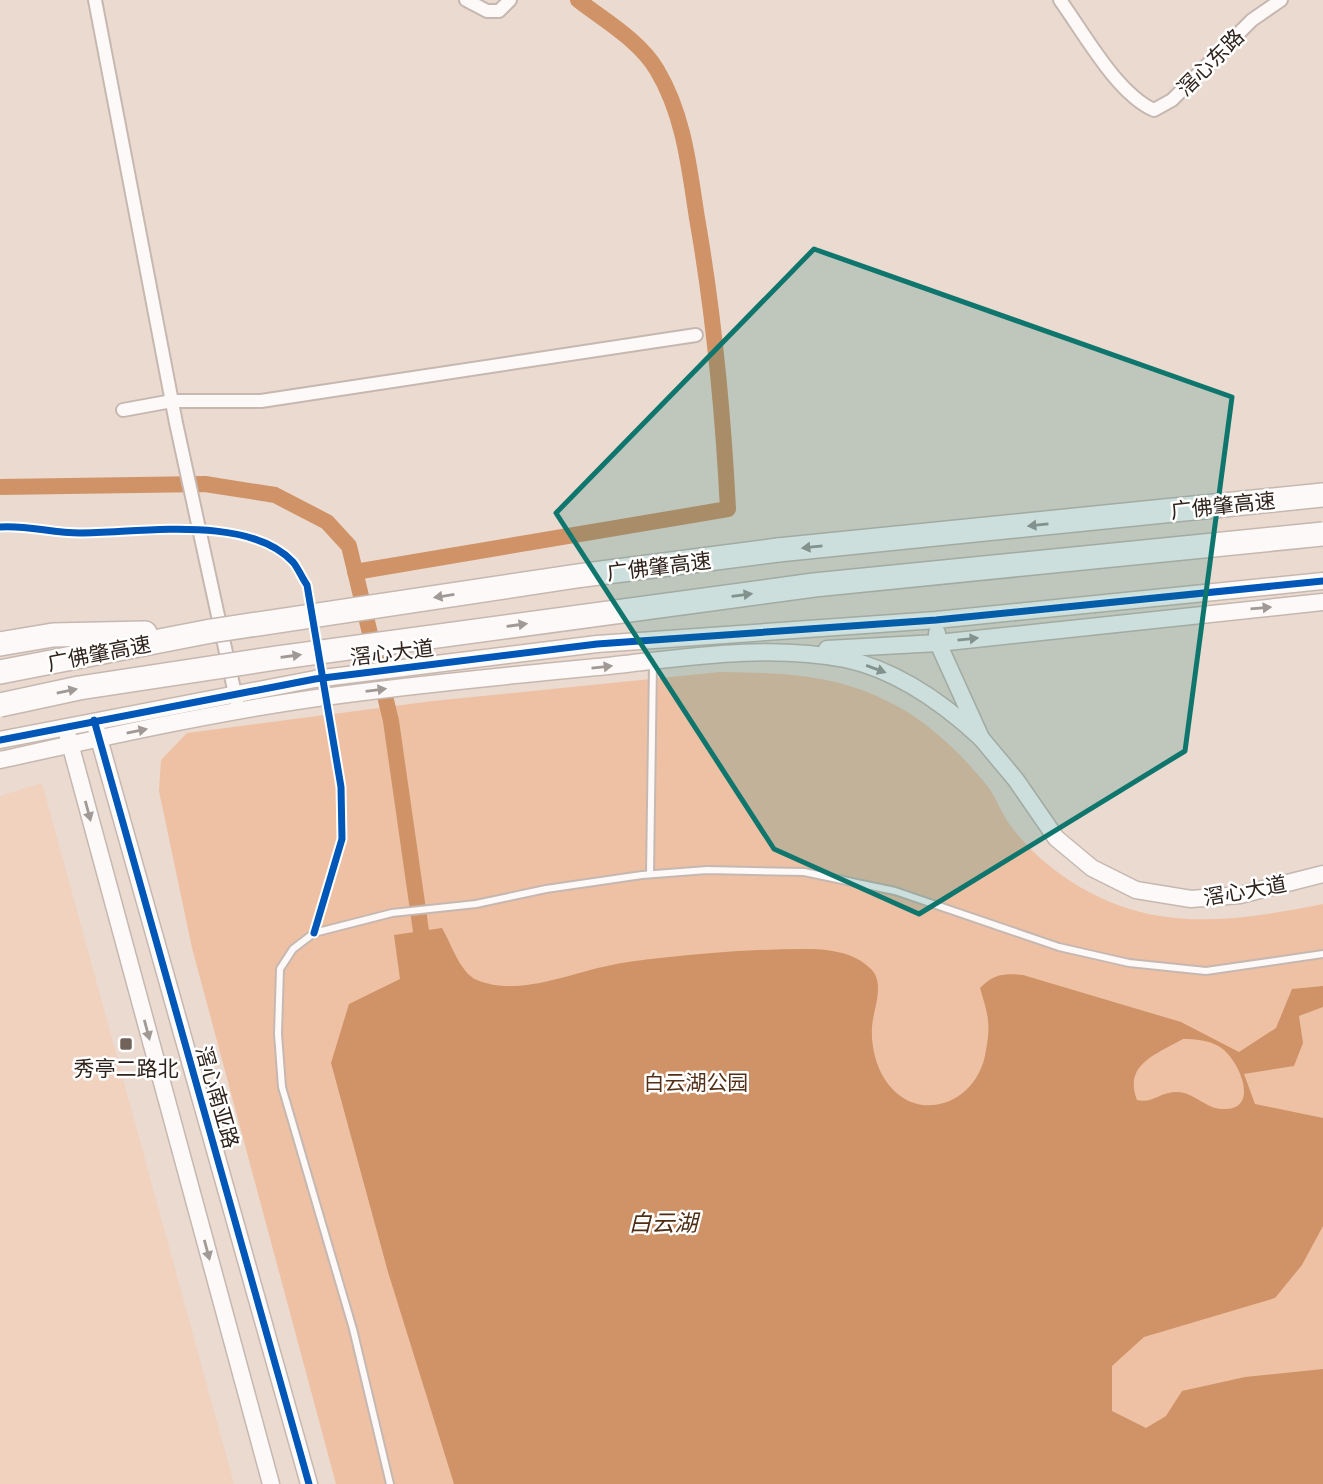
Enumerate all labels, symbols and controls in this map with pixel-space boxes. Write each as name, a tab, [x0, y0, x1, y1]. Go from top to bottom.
street label: 滘心东路	[1172, 24, 1248, 100]
street label: 广佛肇高速	[1170, 488, 1276, 522]
one-way arrow	[1027, 519, 1049, 530]
one-way arrow	[800, 542, 822, 553]
street label: 广佛肇高速	[605, 548, 713, 584]
one-way arrow	[731, 589, 753, 600]
one-way arrow	[433, 591, 455, 602]
one-way arrow	[1250, 602, 1272, 613]
one-way arrow	[506, 619, 528, 630]
street label: 广佛肇高速	[45, 631, 153, 675]
one-way arrow	[957, 634, 979, 645]
street label: 滘心大道	[349, 635, 435, 669]
one-way arrow	[281, 650, 303, 661]
one-way arrow	[591, 661, 613, 672]
one-way arrow	[866, 664, 887, 675]
one-way arrow	[56, 685, 78, 696]
one-way arrow	[365, 685, 387, 696]
one-way arrow	[126, 725, 148, 736]
one-way arrow	[83, 800, 94, 822]
street label: 滘心大道	[1202, 871, 1288, 909]
one-way arrow	[143, 1020, 153, 1041]
marker: 秀亭二路北	[118, 1036, 134, 1052]
street label: 滘心南亚路	[192, 1043, 244, 1151]
place label: 秀亭二路北	[74, 1056, 179, 1080]
park label: 白云湖公园	[644, 1070, 749, 1094]
water label: 白云湖	[629, 1210, 701, 1235]
one-way arrow	[202, 1239, 213, 1261]

